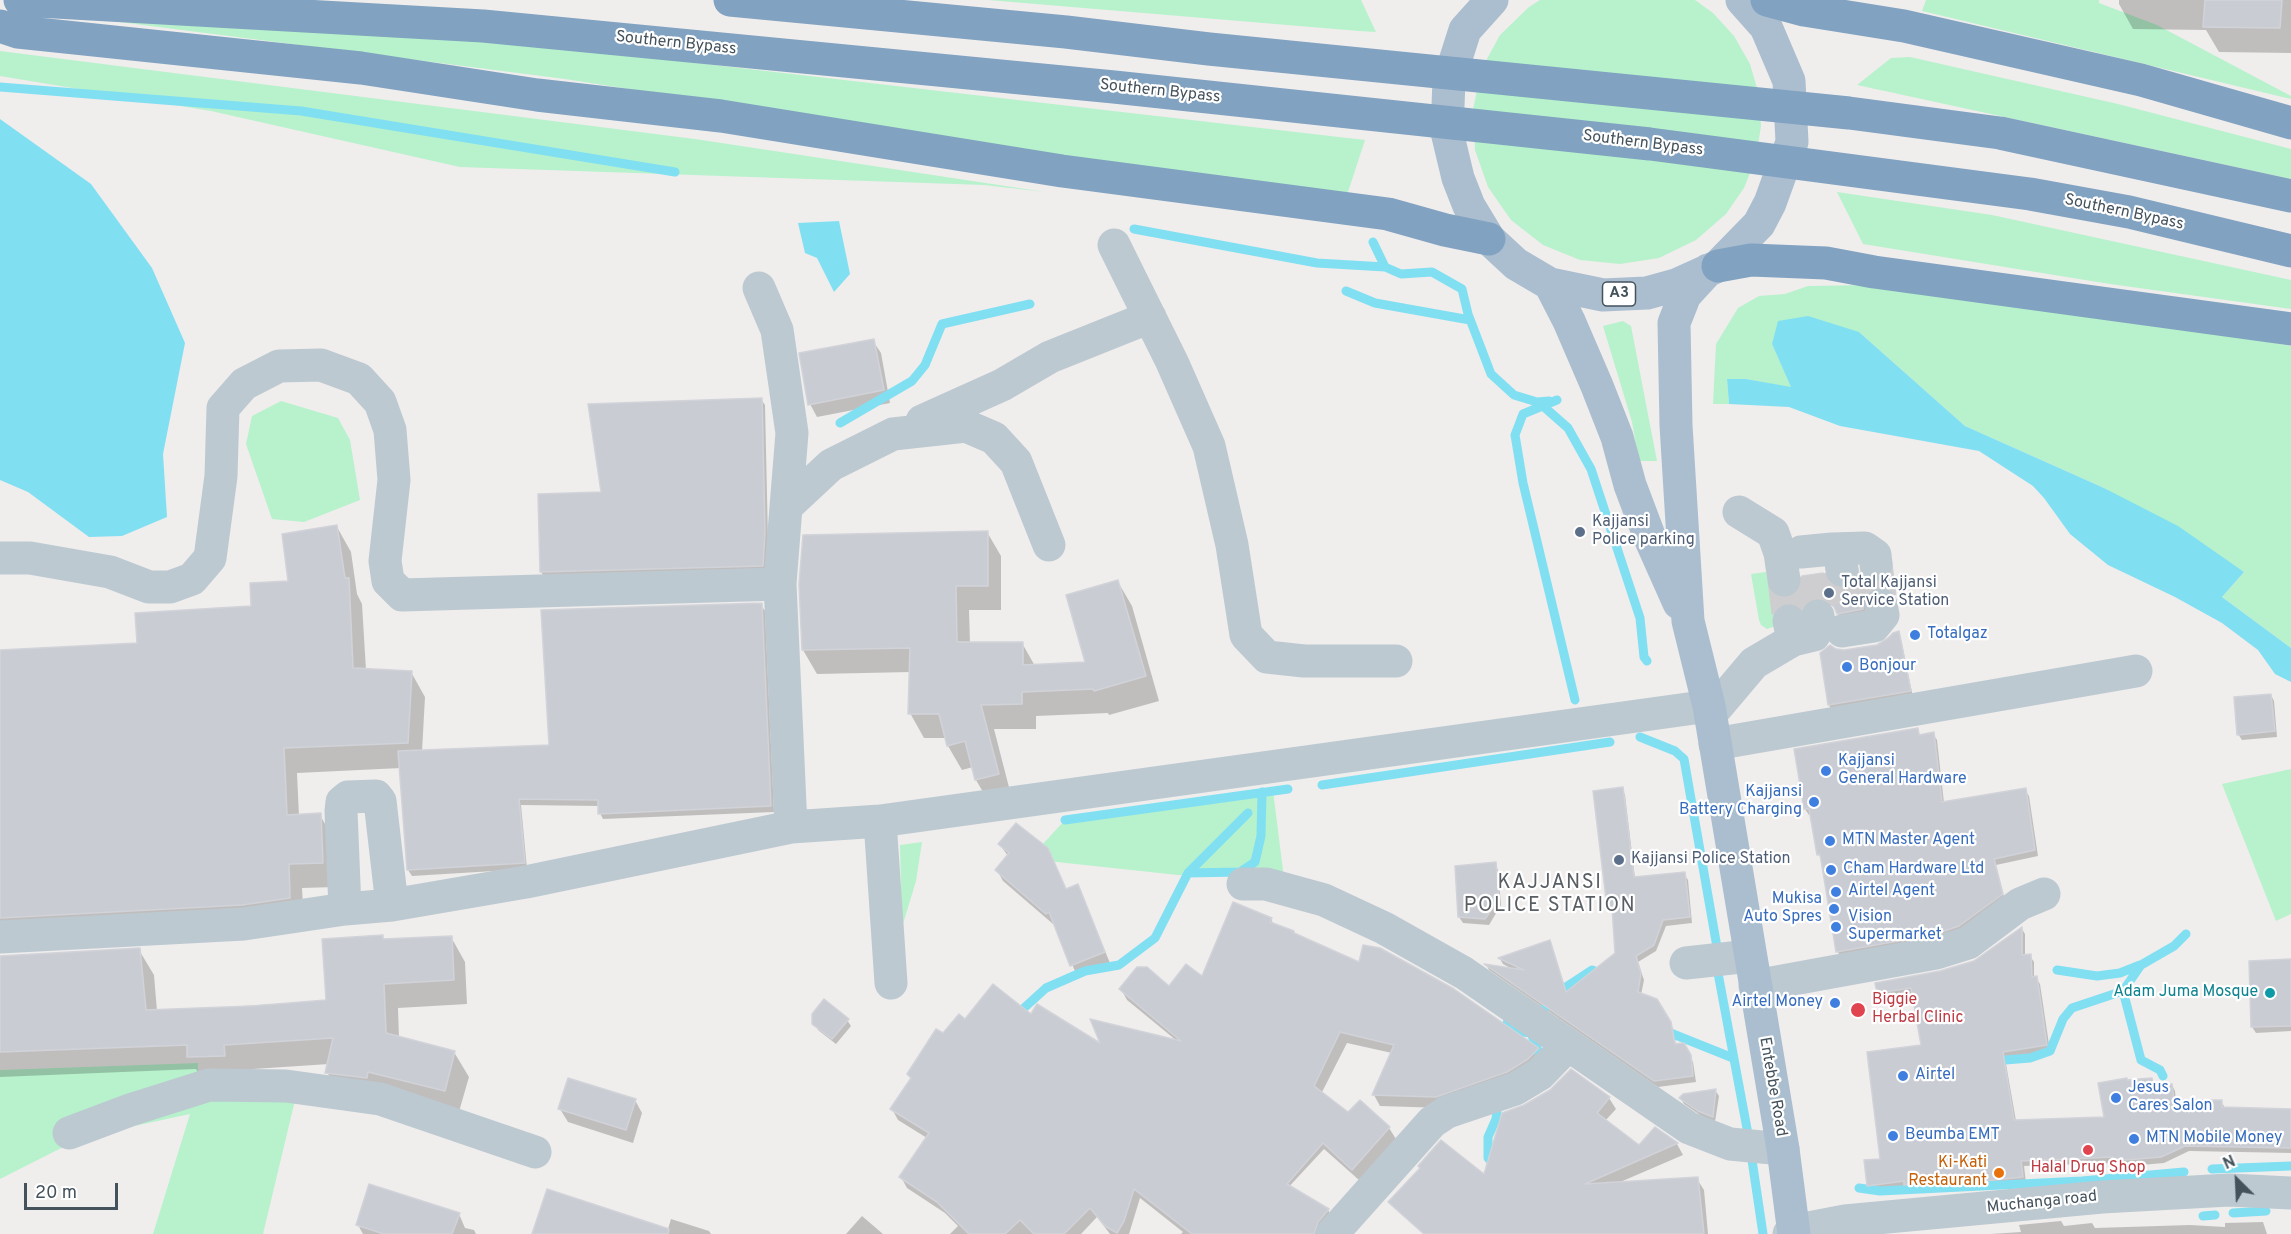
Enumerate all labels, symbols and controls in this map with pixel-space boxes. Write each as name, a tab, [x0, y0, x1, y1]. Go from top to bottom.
street label: Southern Bypass	[615, 28, 737, 60]
street label: Southern Bypass	[1099, 76, 1221, 108]
street label: Southern Bypass	[1582, 127, 1704, 161]
street label: Southern Bypass	[2063, 191, 2185, 235]
road number: A3	[1602, 282, 1636, 306]
place label: Kajjansi Police parking	[1592, 513, 1695, 551]
marker: Kajjansi Police parking	[1573, 525, 1587, 539]
place label: Total Kajjansi Service Station	[1841, 574, 1949, 612]
marker: Total Kajjansi Service Station	[1822, 586, 1836, 600]
place label: Totalgaz	[1927, 625, 1988, 645]
marker: Totalgaz	[1908, 628, 1922, 642]
place label: Bonjour	[1859, 657, 1916, 677]
marker: Bonjour	[1840, 660, 1854, 674]
place label: Kajjansi General Hardware	[1838, 752, 1967, 790]
marker: Kajjansi General Hardware	[1819, 764, 1833, 778]
place label: Kajjansi Battery Charging	[1679, 783, 1802, 821]
marker: Kajjansi Battery Charging	[1807, 795, 1821, 809]
place label: MTN Master Agent	[1842, 831, 1975, 851]
marker: MTN Master Agent	[1823, 834, 1837, 848]
place label: Kajjansi Police Station	[1631, 850, 1791, 870]
marker: Kajjansi Police Station	[1612, 853, 1626, 867]
place label: Cham Hardware Ltd	[1843, 860, 1984, 880]
marker: Cham Hardware Ltd	[1824, 863, 1838, 877]
district label: KAJJANSI POLICE STATION	[1464, 872, 1636, 919]
place label: Airtel Agent	[1848, 882, 1935, 902]
marker: Airtel Agent	[1829, 885, 1843, 899]
place label: Mukisa Auto Spres	[1743, 890, 1822, 928]
marker: Mukisa Auto Spres	[1827, 902, 1841, 916]
place label: Vision Supermarket	[1848, 908, 1942, 946]
marker: Vision Supermarket	[1829, 920, 1843, 934]
place label: Adam Juma Mosque	[2113, 983, 2258, 1003]
marker: Adam Juma Mosque	[2263, 986, 2277, 1000]
place label: Biggie Herbal Clinic	[1872, 991, 1963, 1029]
place label: Airtel Money	[1731, 993, 1823, 1013]
marker: Airtel Money	[1828, 996, 1842, 1010]
marker: Biggie Herbal Clinic	[1849, 1001, 1867, 1019]
street label: Entebbe Road	[1754, 1036, 1790, 1138]
place label: Airtel	[1915, 1066, 1955, 1086]
marker: Airtel	[1896, 1069, 1910, 1083]
place label: Jesus Cares Salon	[2128, 1079, 2213, 1117]
marker: Jesus Cares Salon	[2109, 1091, 2123, 1105]
place label: Beumba EMT	[1905, 1126, 2000, 1146]
marker: Beumba EMT	[1886, 1129, 1900, 1143]
place label: MTN Mobile Money	[2146, 1129, 2282, 1149]
marker: MTN Mobile Money	[2127, 1132, 2141, 1146]
marker: Halal Drug Shop	[2081, 1143, 2095, 1157]
north arrow	[2207, 1150, 2267, 1210]
text: N	[2220, 1152, 2239, 1175]
place label: Ki-Kati Restaurant	[1908, 1154, 1987, 1192]
place label: Halal Drug Shop	[2030, 1159, 2146, 1179]
marker: Ki-Kati Restaurant	[1992, 1166, 2006, 1180]
scale bar	[27, 1171, 122, 1209]
text: 20 m	[35, 1182, 77, 1205]
street label: Muchanga road	[1986, 1188, 2098, 1218]

